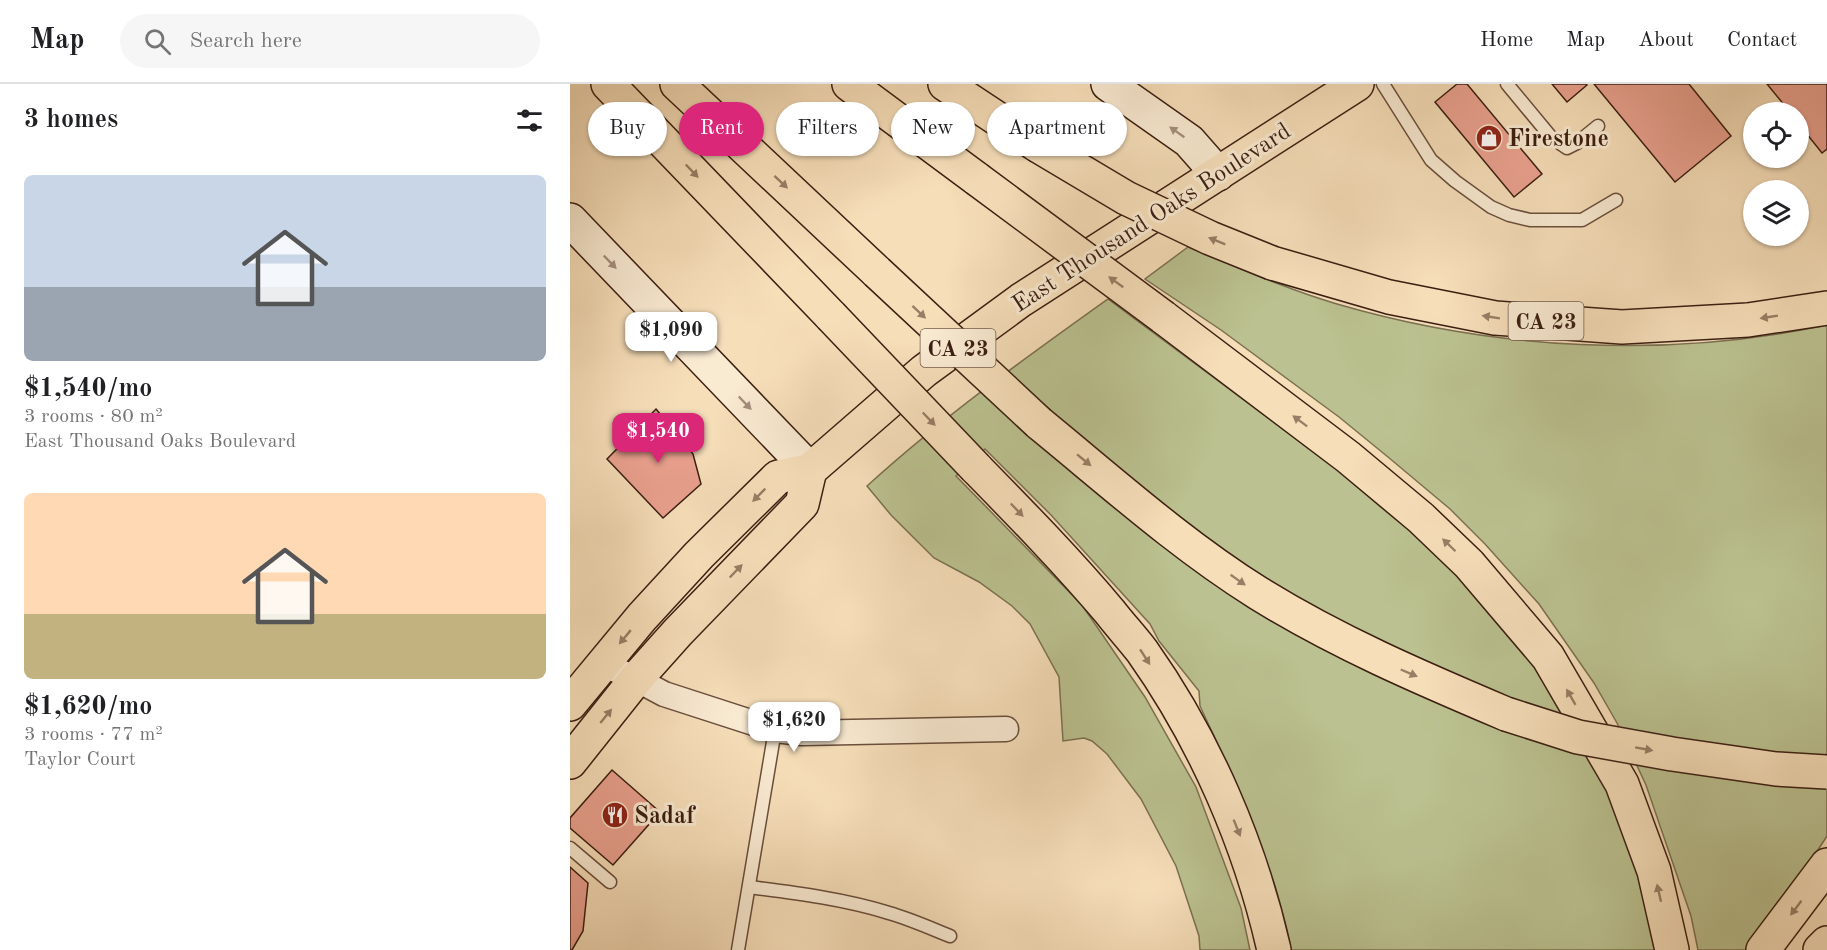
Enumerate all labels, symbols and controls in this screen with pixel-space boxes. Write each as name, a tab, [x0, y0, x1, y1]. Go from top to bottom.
search box	[120, 14, 540, 68]
icon: search	[141, 25, 174, 58]
text: Map	[30, 27, 84, 55]
text: Search here	[189, 30, 302, 52]
text: Home	[1480, 30, 1533, 51]
text: Map	[1566, 30, 1605, 51]
text: About	[1638, 30, 1694, 51]
text: Contact	[1727, 30, 1797, 51]
chip: Buy	[588, 102, 667, 156]
chip: Rent	[679, 102, 764, 156]
chip: Filters	[776, 102, 879, 156]
chip: New	[891, 102, 975, 156]
chip: Apartment	[987, 102, 1127, 156]
map controls	[1743, 102, 1809, 246]
button: locate	[1743, 102, 1809, 168]
icon: filters	[513, 104, 546, 137]
text: 3 homes	[24, 107, 118, 133]
street label: East Thousand Oaks Boulevard	[1009, 120, 1296, 318]
shop icon: Firestone	[1474, 123, 1504, 153]
one-way arrow	[1170, 126, 1186, 138]
place label: Firestone	[1508, 128, 1609, 152]
one-way arrow	[685, 164, 699, 178]
one-way arrow	[773, 174, 787, 188]
button: layers	[1743, 180, 1809, 246]
icon: home	[231, 214, 339, 322]
one-way arrow	[1208, 236, 1226, 246]
one-way arrow	[603, 255, 617, 269]
one-way arrow	[1108, 276, 1124, 288]
road number: CA 23	[1508, 302, 1584, 340]
one-way arrow	[912, 305, 927, 319]
pin: $1,090	[622, 312, 720, 363]
one-way arrow	[1481, 312, 1500, 321]
one-way arrow	[1760, 312, 1779, 321]
text: $1,090	[639, 321, 703, 341]
road number: CA 23	[920, 329, 996, 367]
text: $1,540/mo	[24, 376, 152, 402]
one-way arrow	[738, 396, 752, 410]
text: 3 rooms · 80 m²	[24, 407, 163, 427]
one-way arrow	[922, 411, 936, 426]
pin: $1,540	[609, 413, 707, 464]
one-way arrow	[1292, 415, 1307, 427]
text: $1,540	[626, 422, 690, 442]
text: East Thousand Oaks Boulevard	[24, 432, 296, 452]
one-way arrow	[1077, 454, 1092, 466]
one-way arrow	[753, 488, 767, 502]
one-way arrow	[1010, 503, 1024, 518]
icon: home	[231, 532, 339, 640]
one-way arrow	[1443, 539, 1457, 553]
one-way arrow	[729, 564, 743, 579]
one-way arrow	[1230, 574, 1246, 586]
one-way arrow	[619, 629, 632, 645]
one-way arrow	[1139, 649, 1150, 665]
one-way arrow	[1401, 668, 1419, 678]
one-way arrow	[1565, 689, 1576, 705]
text: $1,620/mo	[24, 694, 152, 720]
pin: $1,620	[745, 702, 843, 753]
one-way arrow	[599, 709, 612, 724]
text: $1,620	[762, 711, 826, 731]
text: 3 rooms · 77 m²	[24, 725, 163, 745]
one-way arrow	[1635, 744, 1654, 753]
text: Taylor Court	[24, 750, 136, 770]
restaurant icon: Sadaf	[600, 800, 630, 830]
place label: Sadaf	[634, 805, 696, 829]
one-way arrow	[1232, 820, 1242, 838]
one-way arrow	[1654, 883, 1663, 902]
one-way arrow	[1790, 899, 1802, 915]

